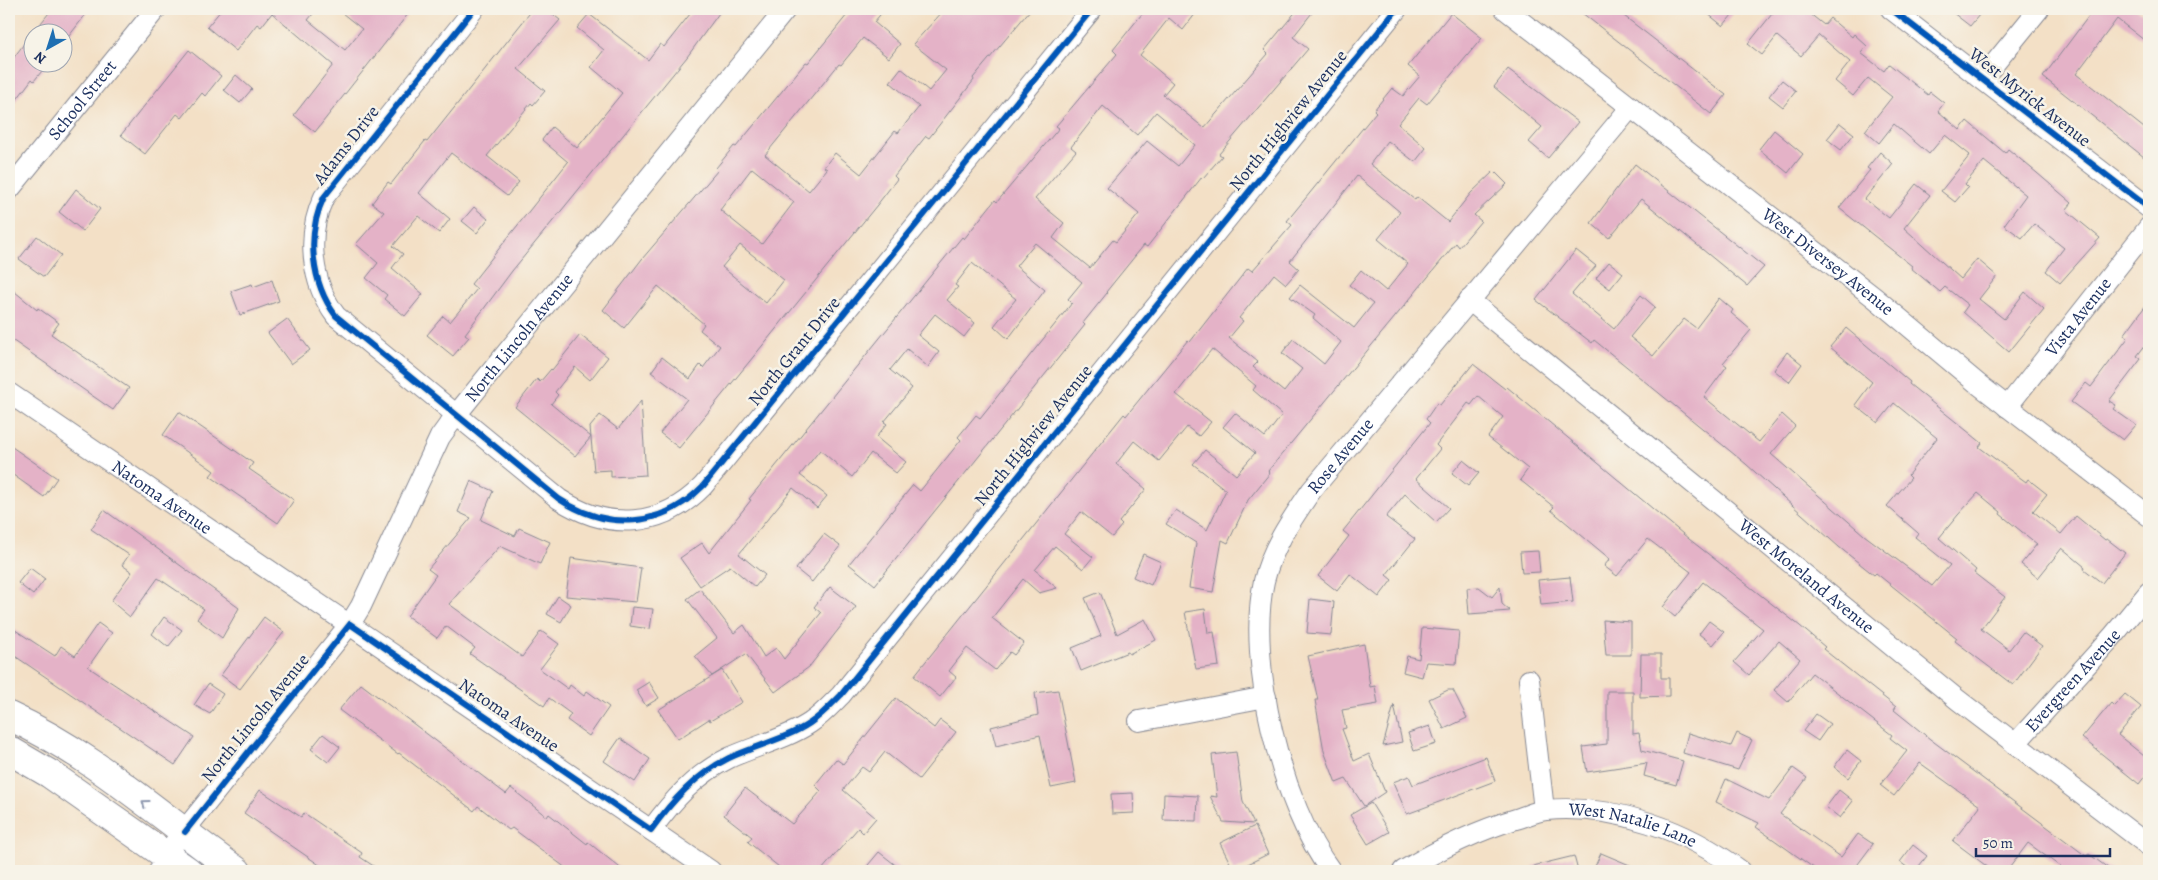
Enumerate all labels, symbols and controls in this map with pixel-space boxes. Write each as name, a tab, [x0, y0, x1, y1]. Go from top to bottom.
north arrow	[22, 22, 72, 72]
street label: West Myrick Avenue	[1963, 41, 2096, 152]
street label: North Highview Avenue	[1224, 44, 1352, 196]
text: N	[30, 47, 50, 68]
street label: School Street	[42, 55, 122, 145]
street label: Adams Drive	[307, 100, 385, 190]
street label: West Diversey Avenue	[1756, 202, 1899, 321]
street label: North Lincoln Avenue	[459, 268, 579, 407]
street label: Vista Avenue	[2039, 272, 2117, 362]
street label: North Grant Drive	[742, 291, 846, 411]
street label: North Highview Avenue	[969, 359, 1097, 511]
street label: Rose Avenue	[1302, 413, 1379, 499]
street label: Natoma Avenue	[107, 454, 217, 540]
street label: West Moreland Avenue	[1733, 513, 1879, 639]
street label: Evergreen Avenue	[2020, 624, 2126, 737]
street label: North Lincoln Avenue	[196, 649, 314, 787]
street label: Natoma Avenue	[454, 673, 564, 757]
street label: West Natalie Lane	[1567, 797, 1701, 853]
one-way arrow	[142, 800, 151, 809]
scale bar	[1976, 825, 2109, 857]
text: 50 m	[1983, 833, 2013, 853]

